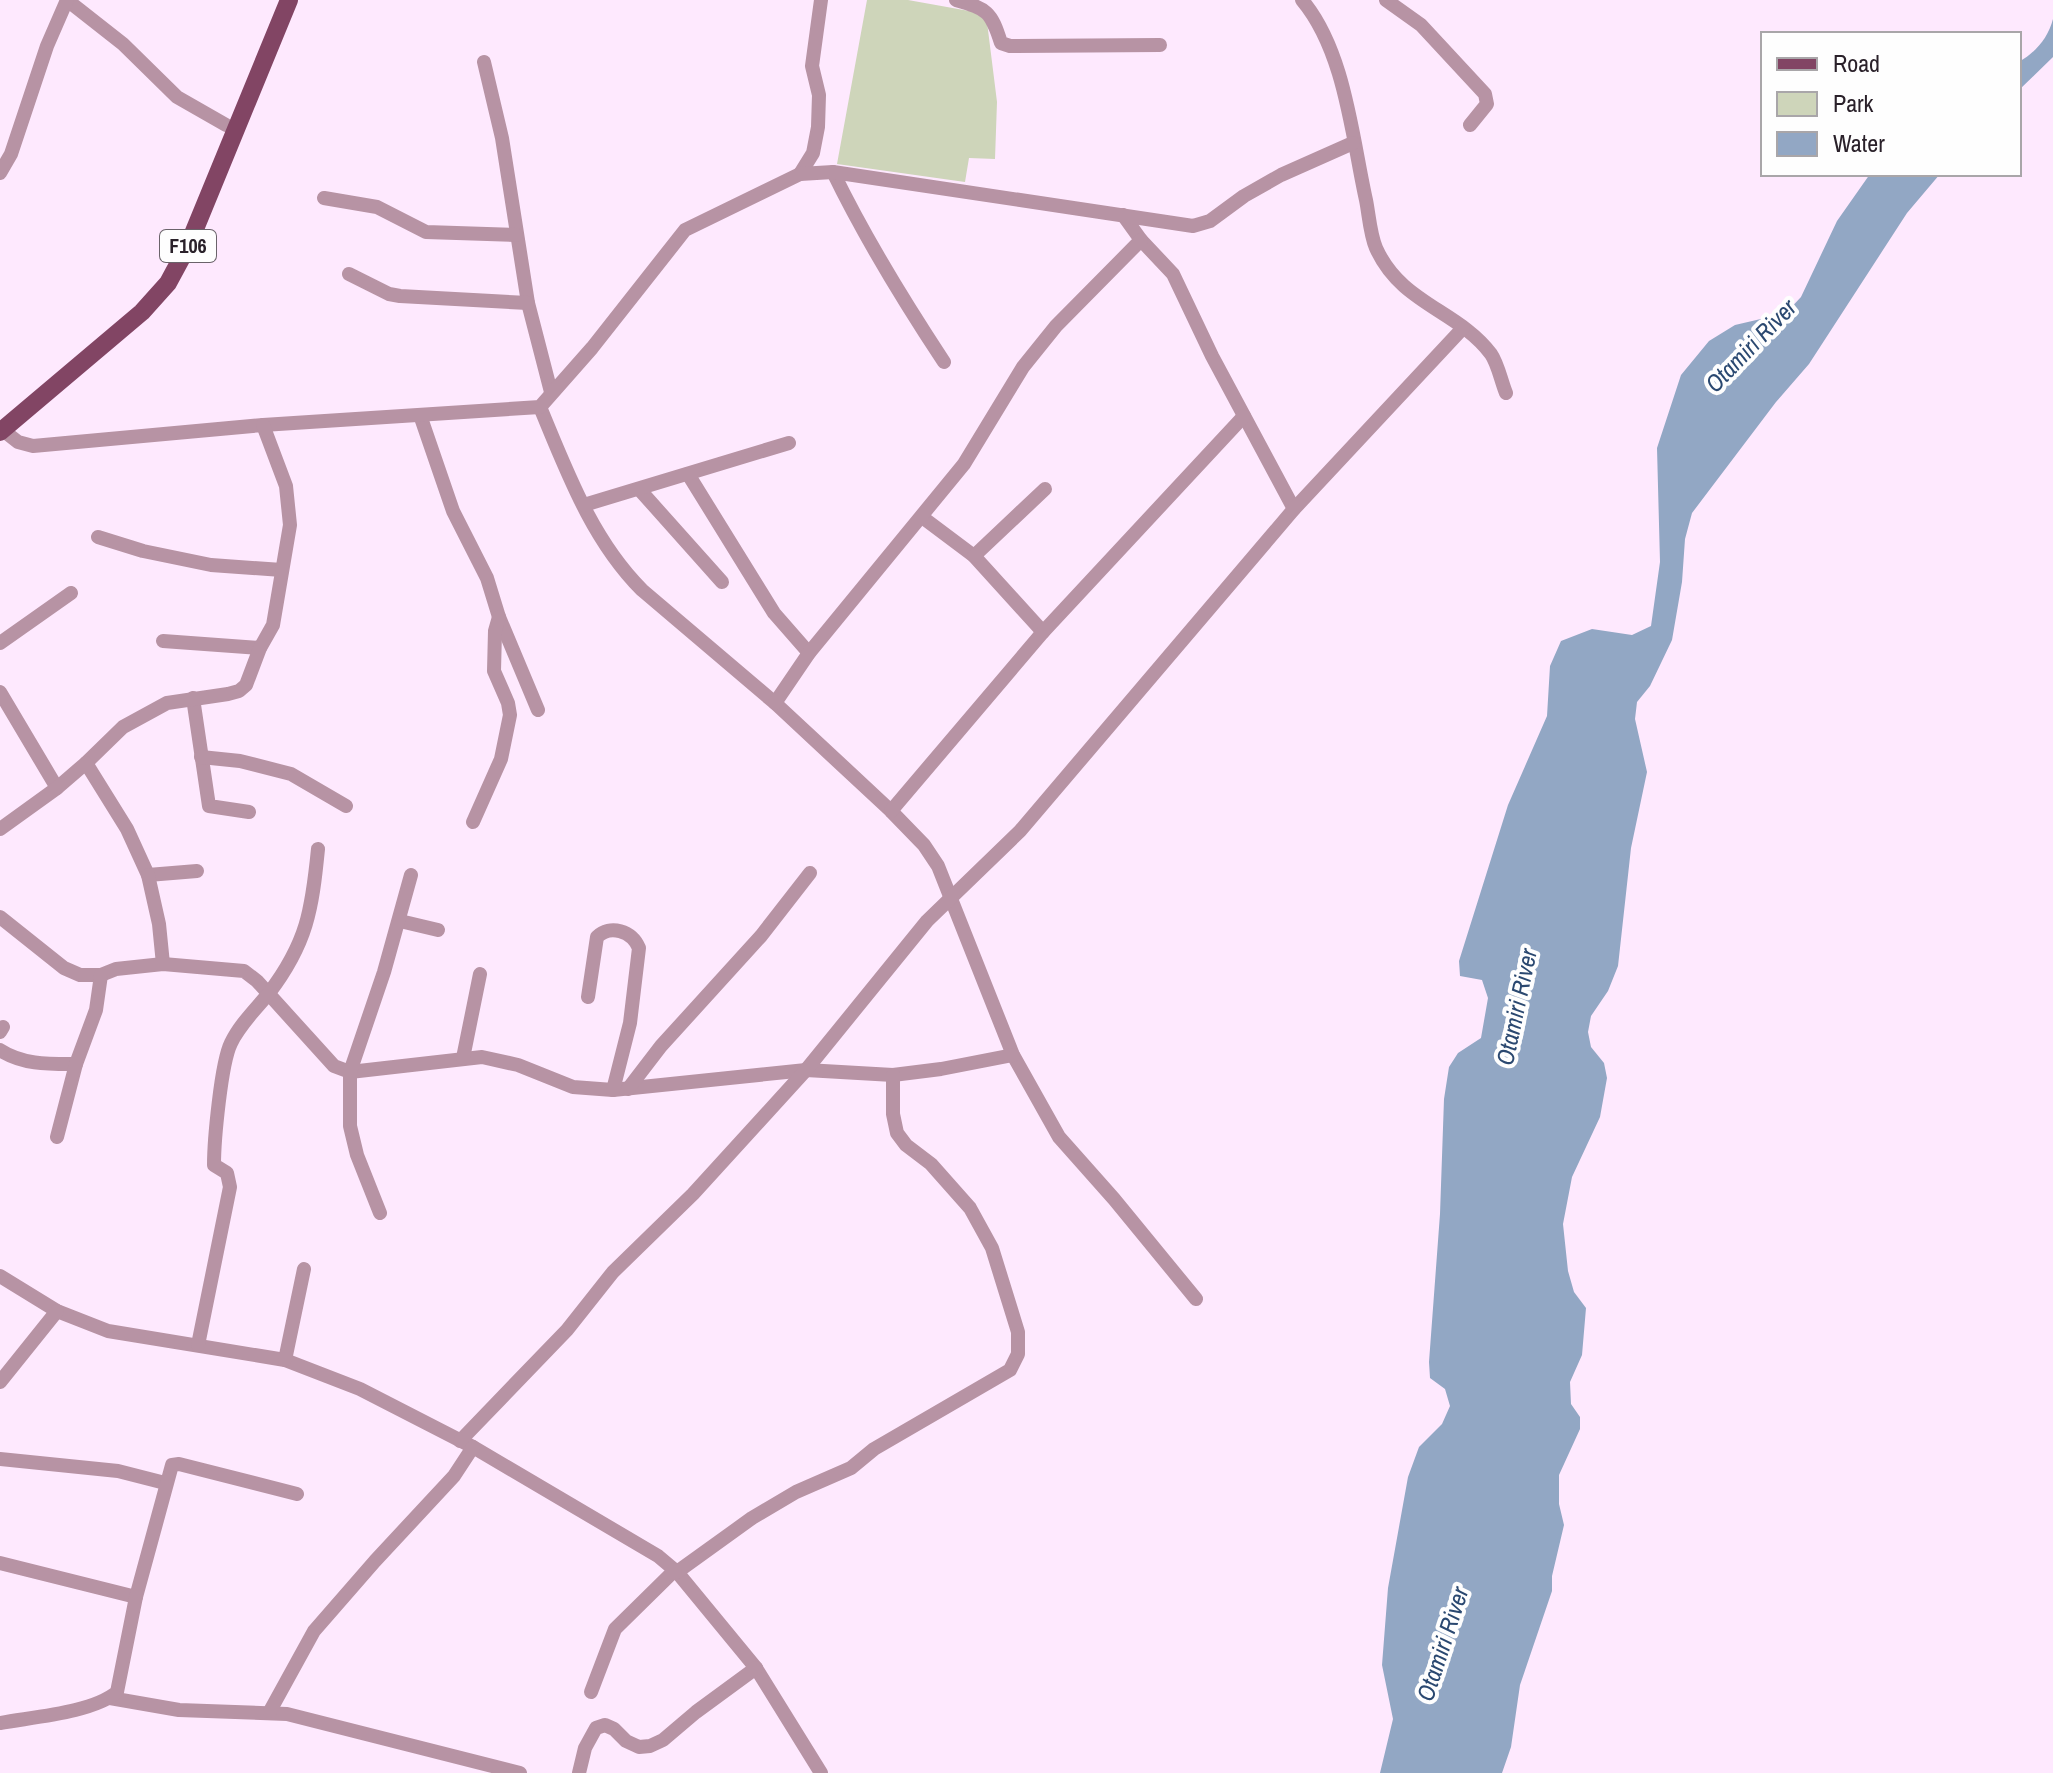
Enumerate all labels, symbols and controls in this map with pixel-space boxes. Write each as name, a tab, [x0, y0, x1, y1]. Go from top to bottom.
legend	[1761, 32, 2021, 176]
text: Road	[1833, 47, 1880, 79]
text: Park	[1833, 87, 1874, 119]
text: Water	[1833, 127, 1885, 159]
road number: F106	[160, 230, 216, 262]
water label: Otamiri River	[1698, 291, 1804, 399]
water label: Otamiri River	[1488, 944, 1544, 1068]
water label: Otamiri River	[1409, 1581, 1476, 1705]

